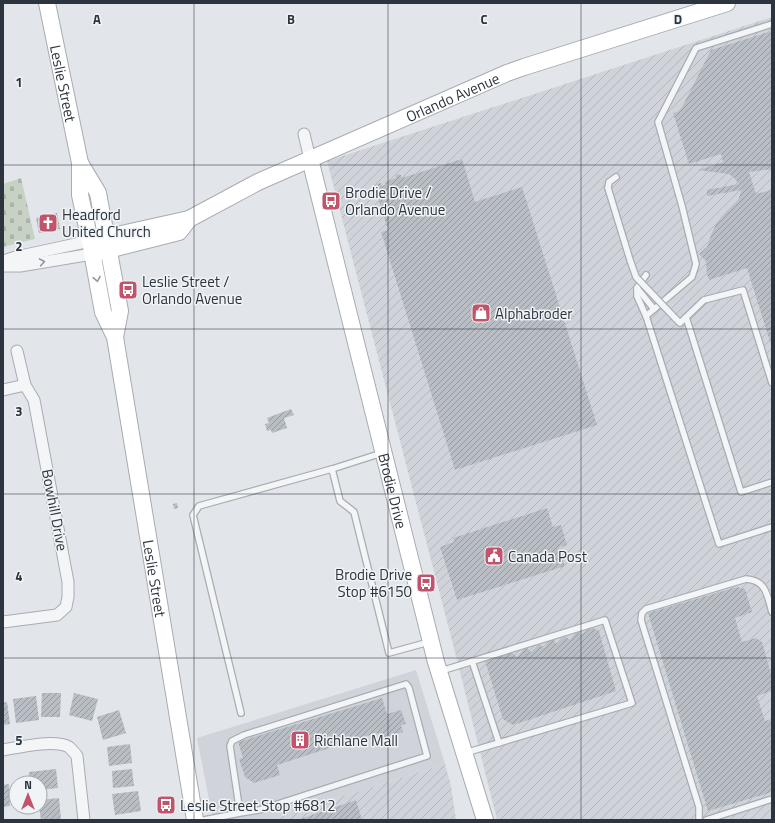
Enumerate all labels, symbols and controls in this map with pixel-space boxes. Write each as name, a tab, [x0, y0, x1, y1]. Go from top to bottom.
text: A	[93, 9, 101, 29]
text: B	[287, 9, 295, 29]
text: C	[480, 9, 488, 29]
text: D	[674, 9, 682, 29]
street label: Leslie Street	[44, 43, 83, 125]
street label: Orlando Avenue	[402, 66, 503, 128]
text: 1	[15, 72, 23, 92]
place label: Brodie Drive / Orlando Avenue	[345, 181, 445, 221]
bus stop icon: Brodie Drive / Orlando Avenue	[320, 190, 342, 212]
place label: Headford United Church	[62, 203, 151, 243]
church icon: Headford United Church	[37, 212, 59, 234]
text: 2	[15, 236, 23, 256]
one-way arrow	[39, 259, 45, 267]
place label: Leslie Street / Orlando Avenue	[142, 270, 242, 310]
one-way arrow	[92, 276, 101, 282]
bus stop icon: Leslie Street / Orlando Avenue	[117, 279, 139, 301]
shop icon: Alphabroder	[470, 302, 492, 324]
place label: Alphabroder	[495, 302, 572, 325]
text: 3	[15, 401, 23, 421]
street label: Brodie Drive	[373, 451, 414, 531]
street label: Bowhill Drive	[36, 467, 74, 553]
street label: Leslie Street	[137, 538, 173, 619]
public building icon: Canada Post	[483, 545, 505, 567]
place label: Canada Post	[508, 545, 588, 568]
place label: Brodie Drive Stop #6150	[335, 563, 412, 603]
text: 4	[15, 566, 23, 586]
bus stop icon: Brodie Drive Stop #6150	[415, 572, 437, 594]
building icon: Richlane Mall	[289, 729, 311, 751]
place label: Richlane Mall	[314, 729, 398, 752]
text: 5	[15, 730, 23, 750]
north arrow	[8, 775, 48, 815]
text: N	[24, 777, 32, 793]
bus stop icon: Leslie Street Stop #6812	[155, 794, 177, 816]
place label: Leslie Street Stop #6812	[180, 794, 336, 817]

